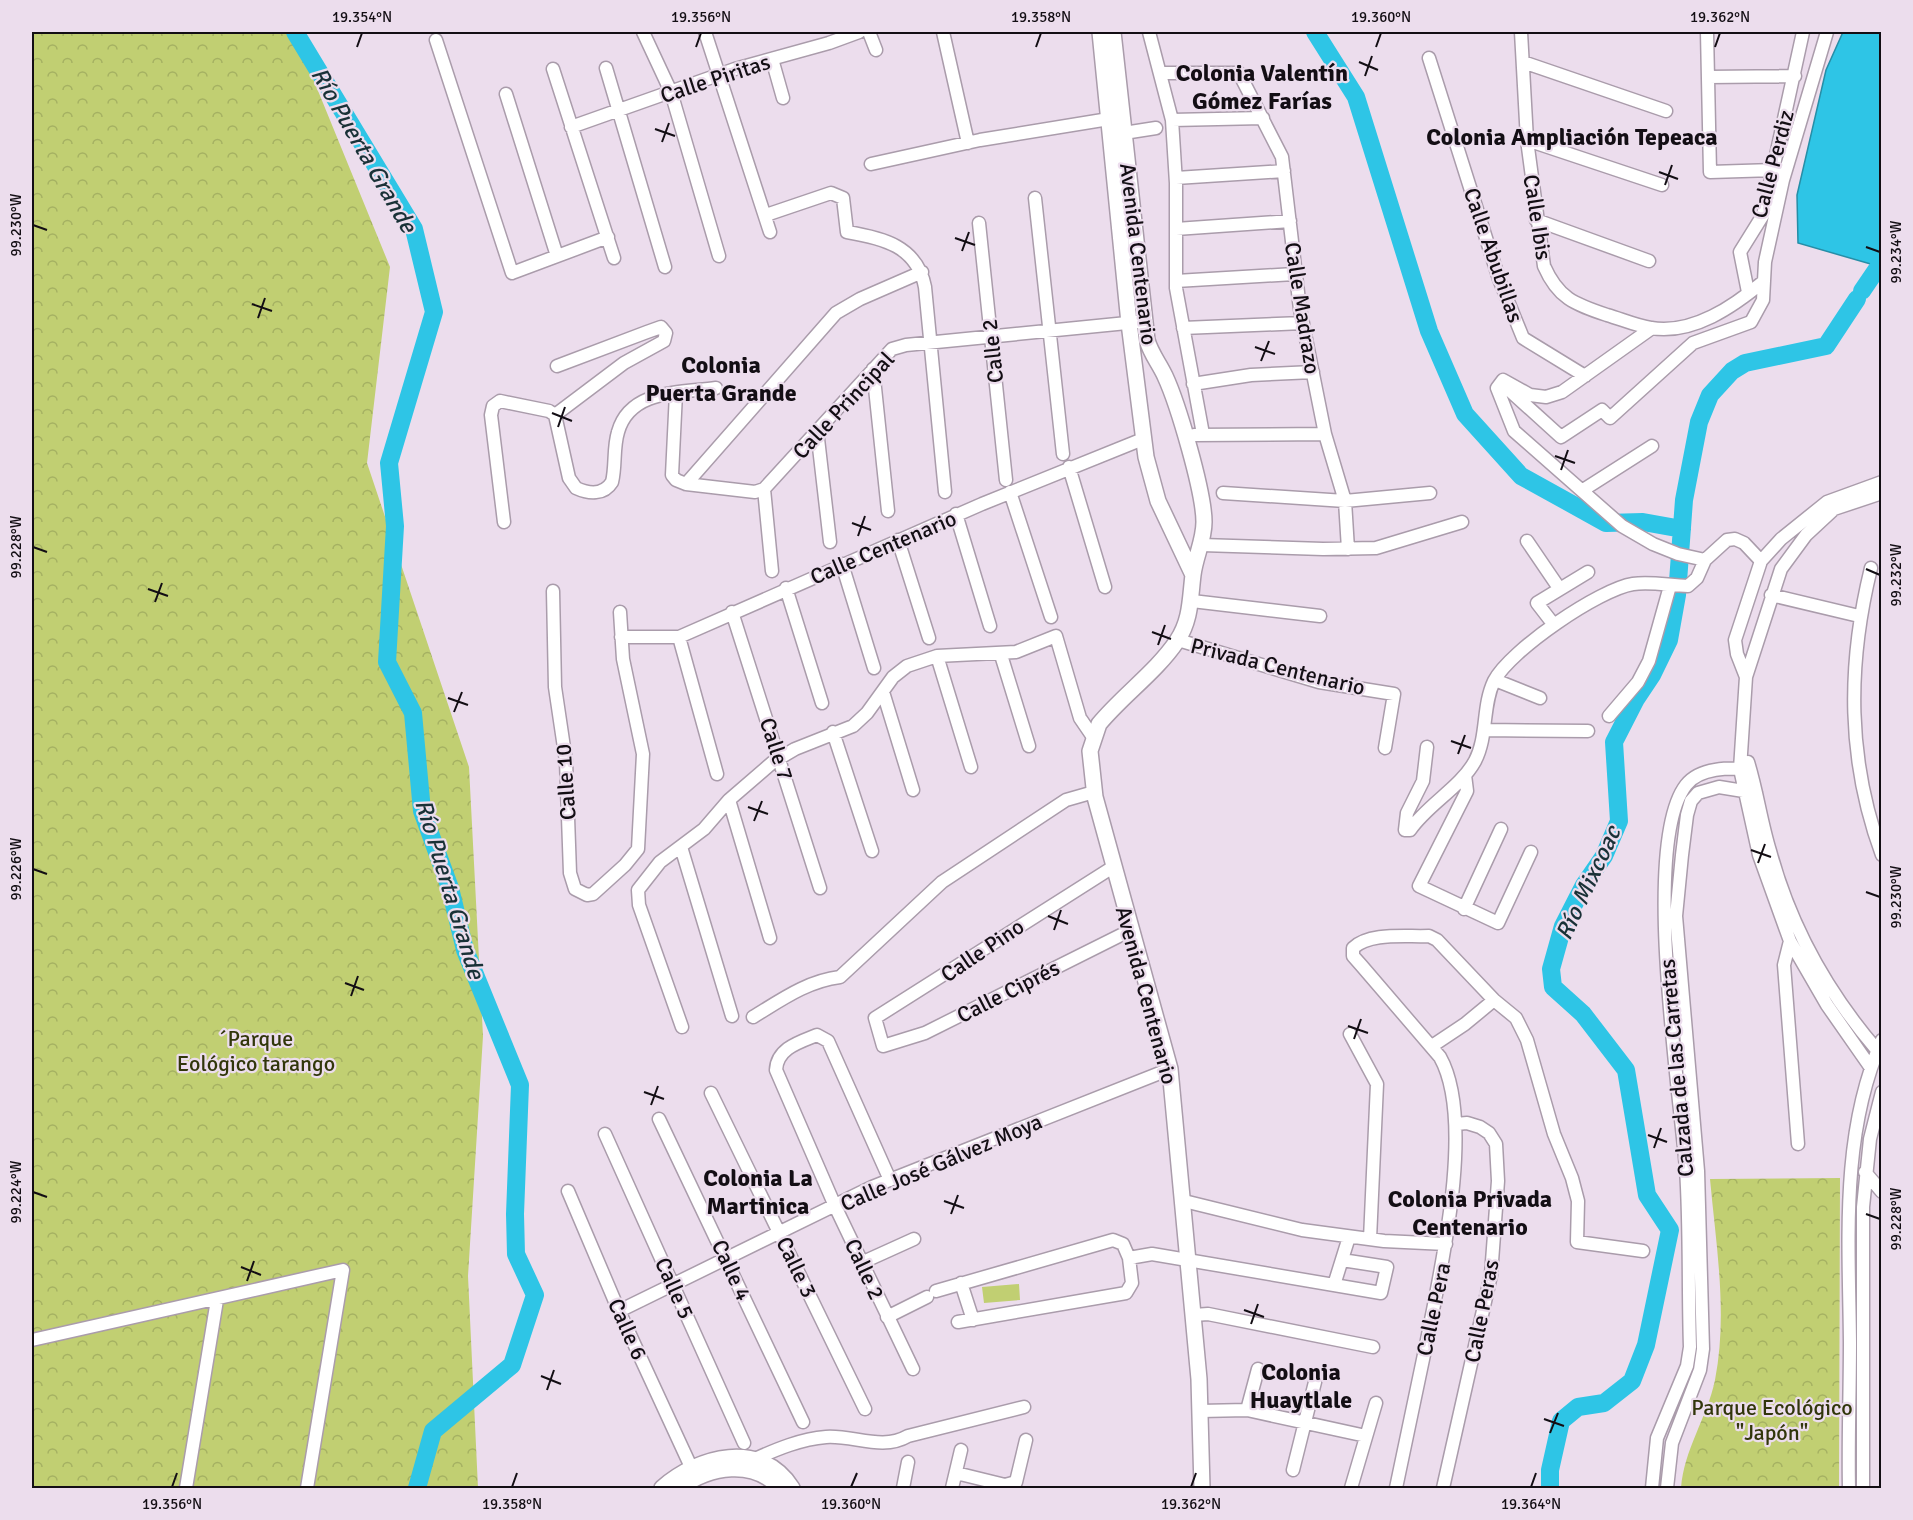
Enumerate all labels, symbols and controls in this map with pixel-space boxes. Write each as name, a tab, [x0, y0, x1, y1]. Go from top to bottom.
text: 19.354°N	[332, 8, 392, 26]
text: 19.356°N	[671, 8, 731, 26]
text: 19.358°N	[1011, 8, 1071, 26]
text: 19.360°N	[1351, 8, 1411, 26]
text: 19.362°N	[1690, 8, 1750, 26]
street label: Calle Piritas	[657, 48, 773, 109]
district label: Colonia Valentín Gómez Farías	[1176, 58, 1348, 116]
water label: Río Puerta Grande	[304, 62, 424, 239]
street label: Calle Perdiz	[1745, 107, 1800, 221]
district label: Colonia Ampliación Tepeaca	[1426, 122, 1718, 152]
street label: Avenida Centenario	[1114, 162, 1163, 347]
street label: Calle Ibis	[1517, 172, 1558, 262]
street label: Calle Abubillas	[1458, 184, 1529, 326]
text: 99.230°W	[7, 193, 25, 256]
text: 99.234°W	[1887, 220, 1905, 283]
street label: Calle Madrazo	[1279, 240, 1326, 376]
street label: Calle 2	[976, 317, 1009, 384]
street label: Calle Principal	[787, 346, 900, 465]
district label: Colonia Puerta Grande	[645, 350, 797, 408]
street label: Calle Centenario	[806, 505, 960, 590]
text: 99.228°W	[7, 515, 25, 578]
text: 99.232°W	[1887, 543, 1905, 606]
street label: Privada Centenario	[1188, 632, 1368, 701]
street label: Calle 7	[754, 714, 799, 784]
street label: Calle 10	[549, 743, 582, 821]
water label: Río Puerta Grande	[408, 796, 492, 983]
water label: Río Mixcoac	[1549, 820, 1628, 945]
text: 99.226°W	[7, 837, 25, 900]
text: 99.230°W	[1887, 865, 1905, 928]
street label: Avenida Centenario	[1110, 903, 1183, 1087]
street label: Calle Pino	[936, 913, 1029, 988]
street label: Calle Ciprés	[952, 954, 1064, 1029]
street label: Calzada de las Carretas	[1654, 958, 1699, 1178]
park label: ´Parque Eológico tarango	[177, 1025, 335, 1077]
street label: Calle José Gálvez Moya	[836, 1108, 1046, 1217]
text: 99.224°W	[7, 1160, 25, 1223]
district label: Colonia La Martinica	[703, 1163, 813, 1221]
district label: Colonia Privada Centenario	[1388, 1184, 1552, 1242]
text: 99.228°W	[1887, 1187, 1905, 1250]
street label: Calle 3	[770, 1232, 823, 1302]
street label: Calle 2	[839, 1234, 890, 1304]
street label: Calle 4	[706, 1235, 757, 1305]
street label: Calle 5	[649, 1253, 700, 1323]
street label: Calle Peras	[1458, 1257, 1505, 1365]
street label: Calle Pera	[1410, 1260, 1457, 1358]
street label: Calle 6	[602, 1294, 653, 1364]
district label: Colonia Huaytlale	[1250, 1357, 1352, 1415]
park label: Parque Ecológico "Japón"	[1691, 1394, 1853, 1446]
text: 19.356°N	[142, 1495, 202, 1513]
text: 19.358°N	[482, 1495, 542, 1513]
text: 19.360°N	[821, 1495, 881, 1513]
text: 19.362°N	[1161, 1495, 1221, 1513]
text: 19.364°N	[1501, 1495, 1561, 1513]

